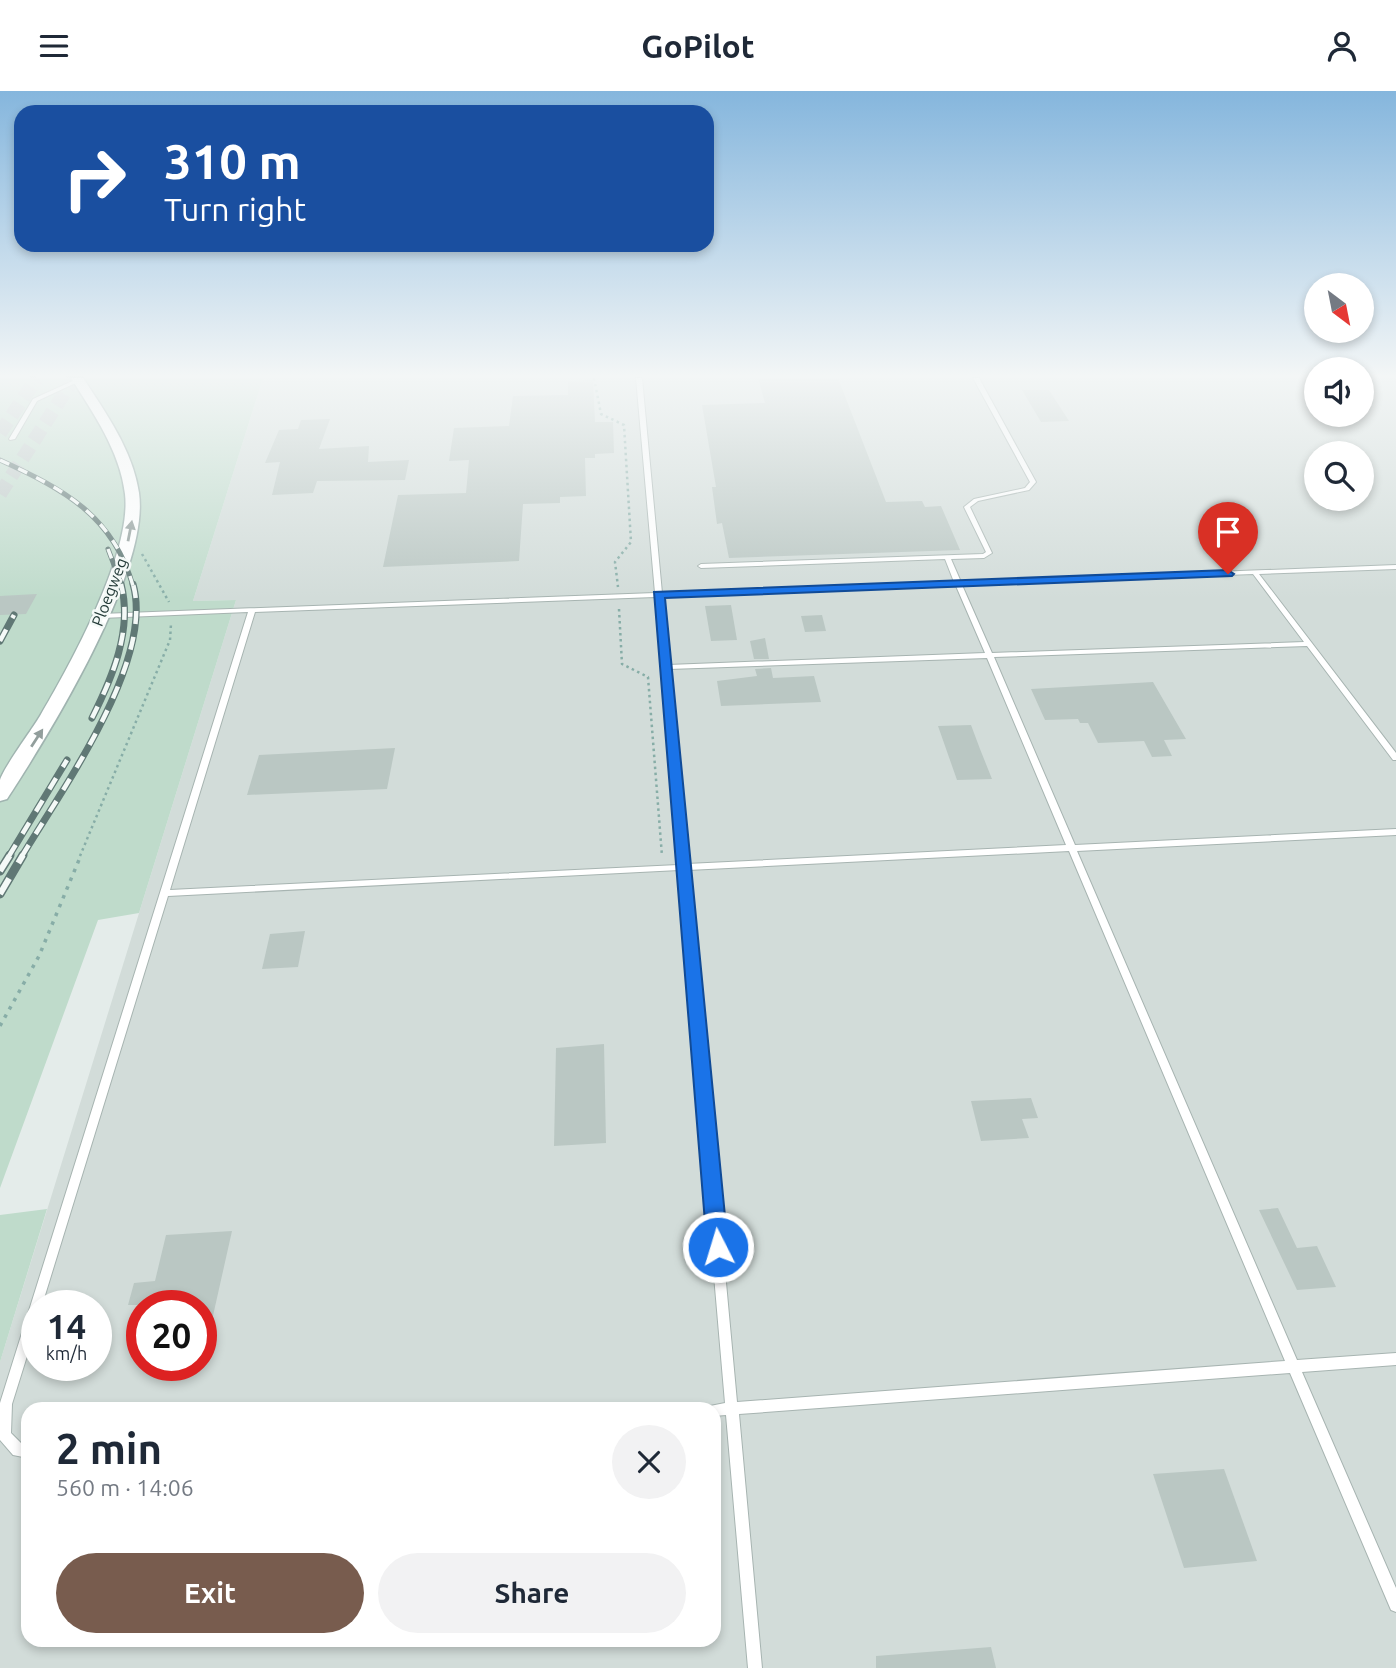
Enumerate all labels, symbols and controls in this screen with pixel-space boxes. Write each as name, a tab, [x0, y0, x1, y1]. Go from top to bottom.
icon: menu	[35, 27, 73, 65]
icon: person	[1323, 27, 1361, 65]
text: GoPilot	[641, 28, 755, 64]
icon: right	[49, 133, 140, 224]
text: 310 m	[164, 133, 301, 188]
text: Turn right	[164, 191, 306, 227]
north arrow	[1304, 273, 1374, 343]
map controls	[1304, 273, 1374, 511]
button: sound	[1304, 357, 1374, 427]
button: search	[1304, 441, 1374, 511]
pin	[1198, 502, 1258, 574]
icon: arrive	[1209, 513, 1247, 551]
one-way arrow	[124, 520, 135, 542]
street label: Ploegweg	[88, 555, 130, 629]
one-way arrow	[30, 728, 43, 747]
position arrow	[681, 1210, 755, 1284]
speed limit sign: 20	[126, 1290, 217, 1381]
text: 14	[47, 1306, 86, 1346]
text: km/h	[46, 1343, 87, 1363]
text: 2 min	[56, 1425, 162, 1472]
button: close	[612, 1425, 686, 1499]
text: 560 m · 14:06	[56, 1475, 194, 1500]
button: Exit	[56, 1553, 364, 1633]
button: Share	[378, 1553, 686, 1633]

